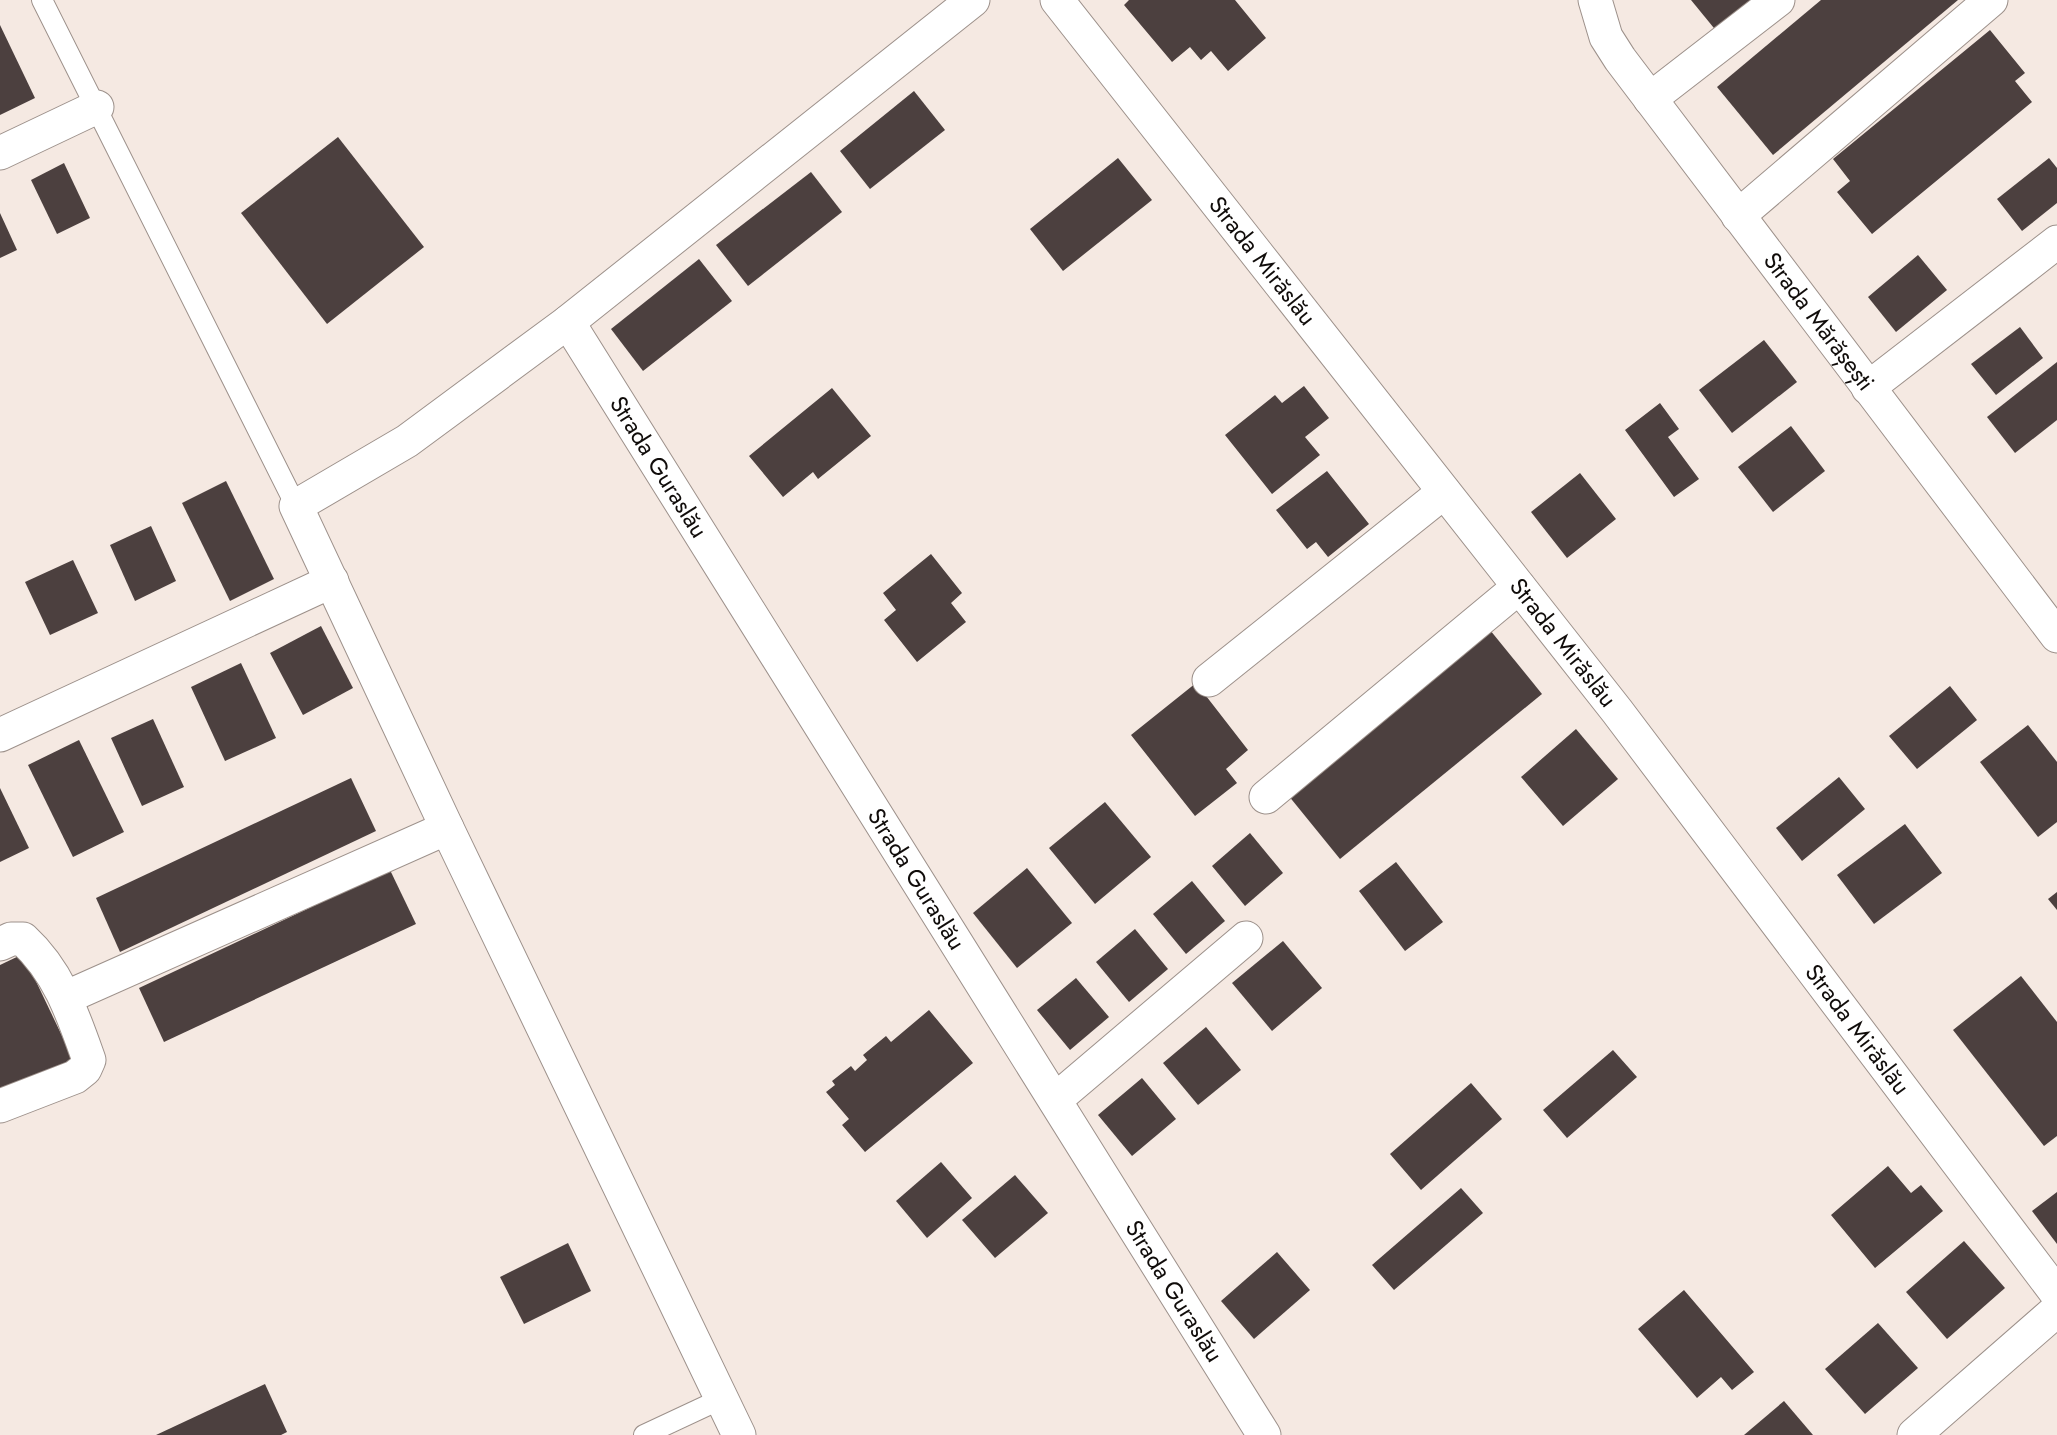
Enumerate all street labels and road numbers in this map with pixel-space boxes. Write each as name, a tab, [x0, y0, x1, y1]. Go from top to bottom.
street label: Strada Mirăslău	[1201, 188, 1325, 333]
street label: Strada Mărășești	[1755, 245, 1883, 398]
street label: Strada Guraslău	[601, 389, 717, 545]
street label: Strada Mirăslău	[1501, 570, 1626, 714]
street label: Strada Guraslău	[859, 801, 974, 957]
street label: Strada Mirăslău	[1797, 956, 1919, 1102]
street label: Strada Guraslău	[1117, 1213, 1232, 1369]

